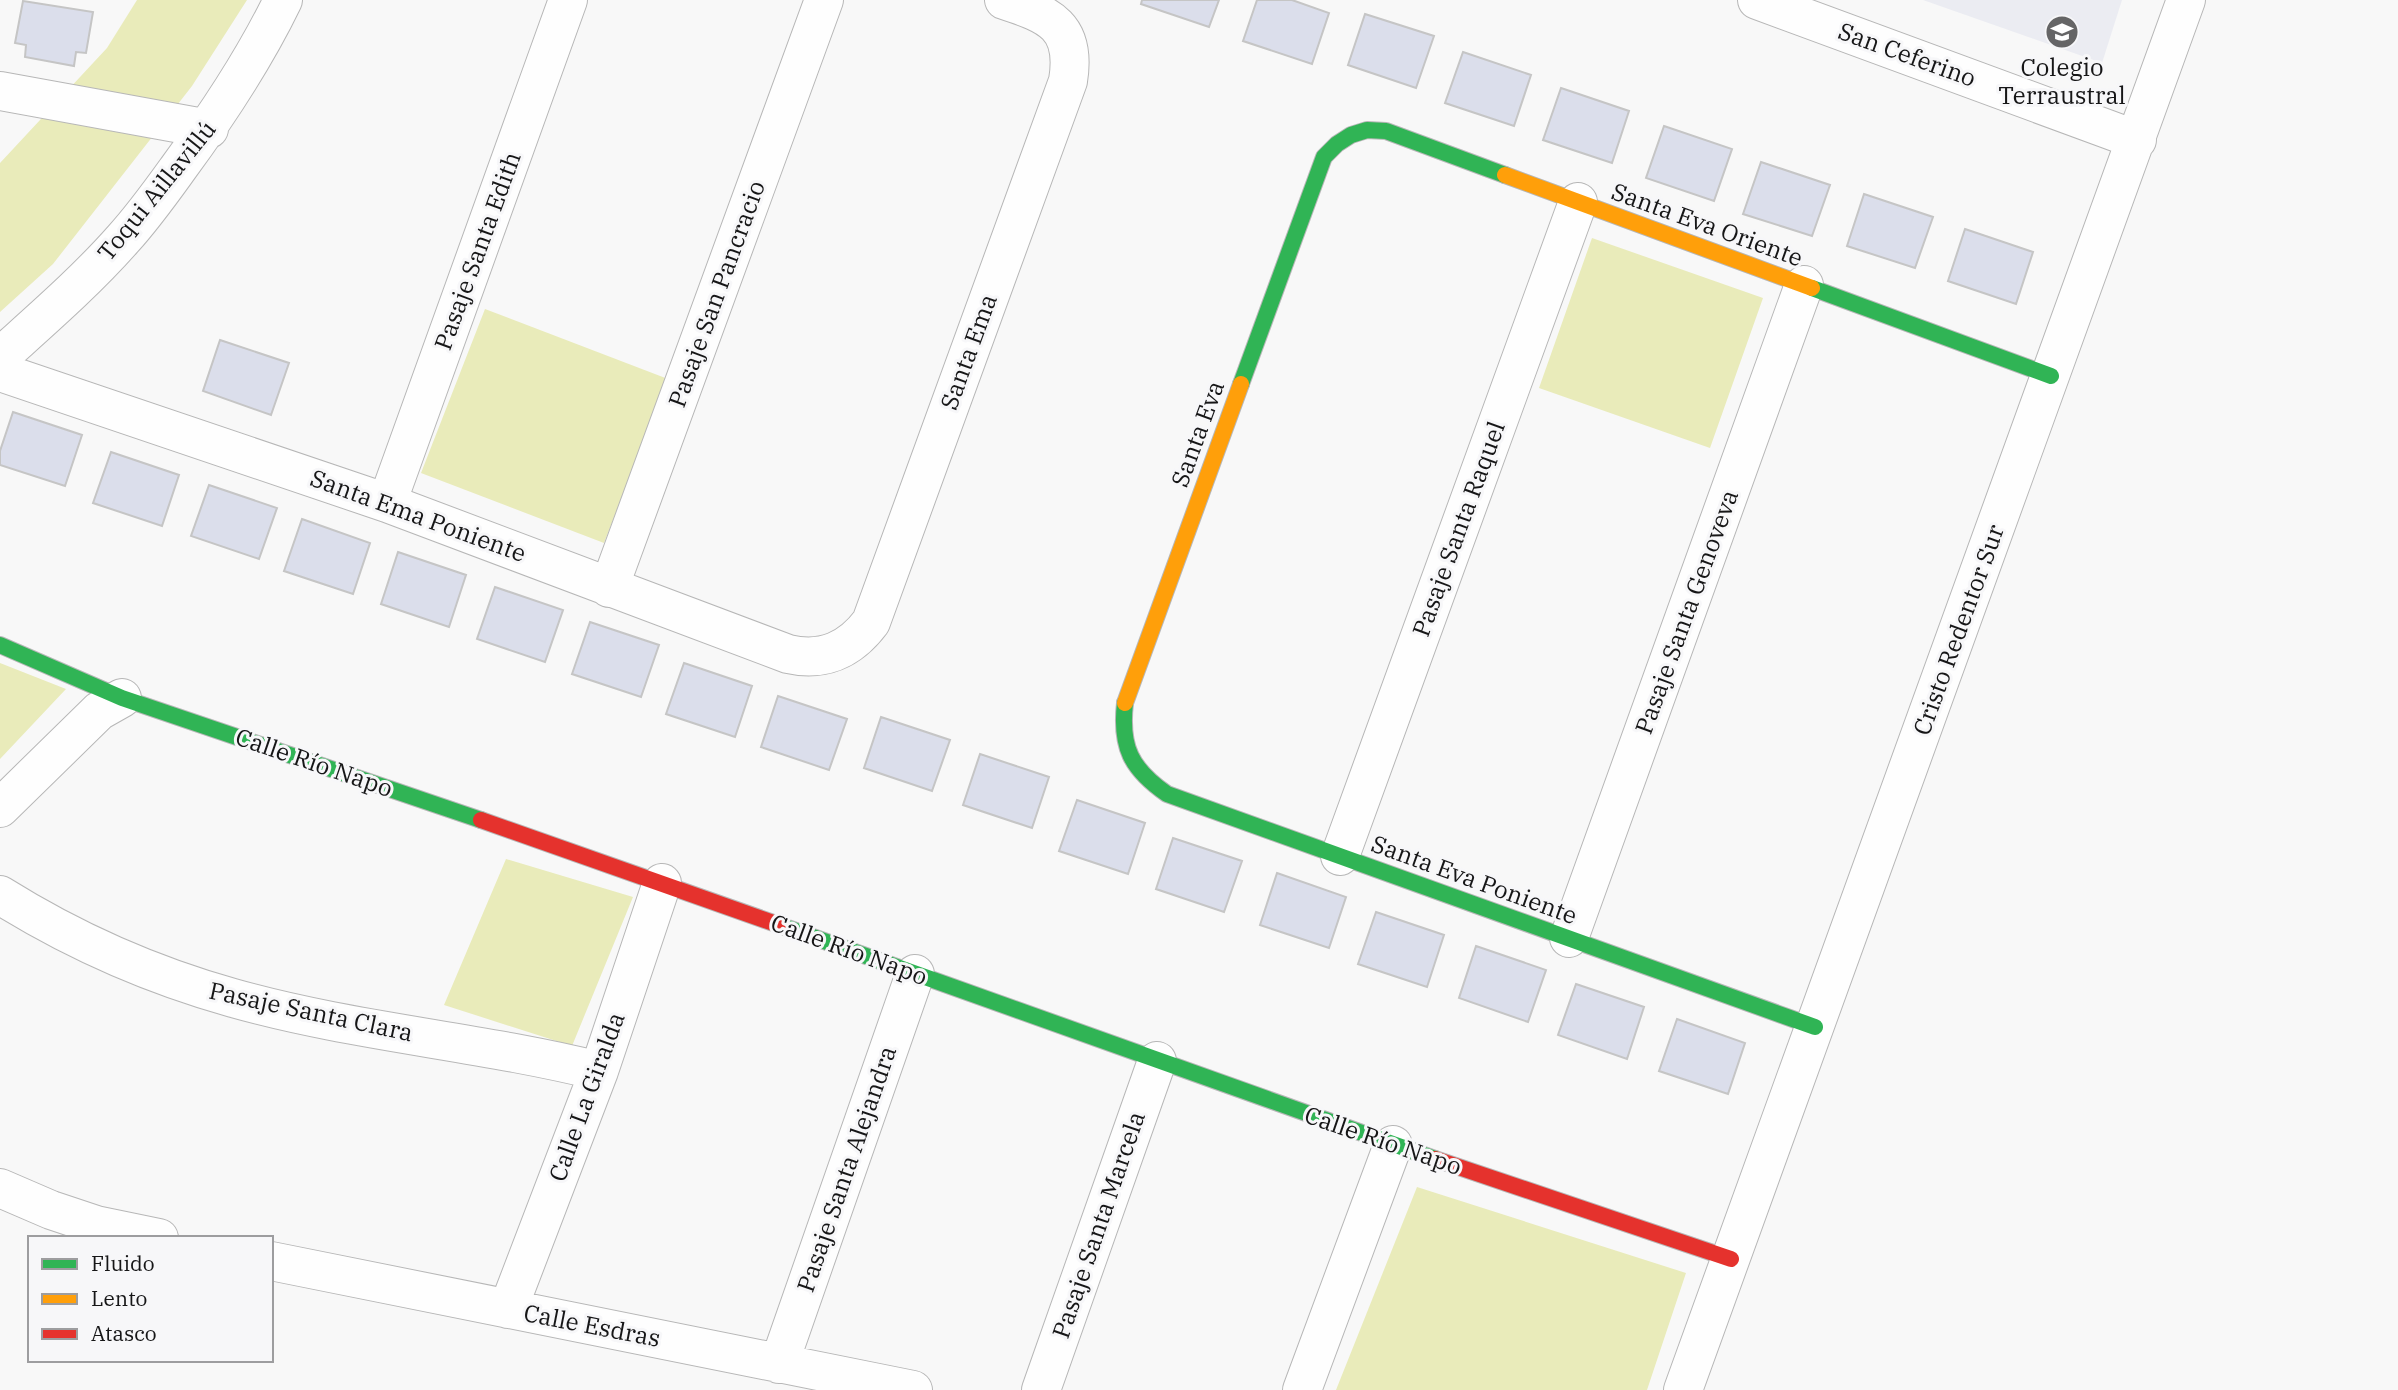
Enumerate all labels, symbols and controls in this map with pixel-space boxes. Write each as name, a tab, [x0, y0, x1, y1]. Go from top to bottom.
school or university icon: Colegio Terraustral	[2043, 13, 2081, 51]
street label: San Ceferino	[1834, 14, 1981, 94]
place label: Colegio Terraustral	[1998, 51, 2126, 111]
street label: Toqui Aillavillú	[90, 114, 223, 267]
street label: Pasaje Santa Edith	[426, 147, 528, 354]
street label: Santa Eva Oriente	[1607, 175, 1807, 273]
street label: Pasaje San Pancracio	[660, 176, 772, 411]
street label: Santa Ema	[932, 289, 1004, 414]
street label: Santa Eva	[1163, 376, 1231, 491]
street label: Pasaje Santa Raquel	[1404, 417, 1512, 641]
street label: Santa Ema Poniente	[306, 461, 531, 569]
street label: Pasaje Santa Genoveva	[1627, 485, 1745, 738]
street label: Cristo Redentor Sur	[1905, 520, 2011, 739]
street label: Calle Río Napo	[231, 720, 397, 804]
street label: Santa Eva Poniente	[1367, 827, 1582, 931]
street label: Calle Río Napo	[767, 906, 932, 992]
street label: Pasaje Santa Clara	[206, 974, 416, 1048]
street label: Calle La Giralda	[541, 1008, 631, 1186]
street label: Pasaje Santa Alejandra	[789, 1041, 903, 1296]
street label: Calle Río Napo	[1300, 1098, 1466, 1182]
street label: Pasaje Santa Marcela	[1044, 1107, 1152, 1342]
legend	[28, 1236, 273, 1362]
text: Fluido	[91, 1249, 155, 1277]
text: Lento	[91, 1284, 147, 1312]
street label: Calle Esdras	[521, 1296, 663, 1354]
text: Atasco	[91, 1319, 157, 1347]

